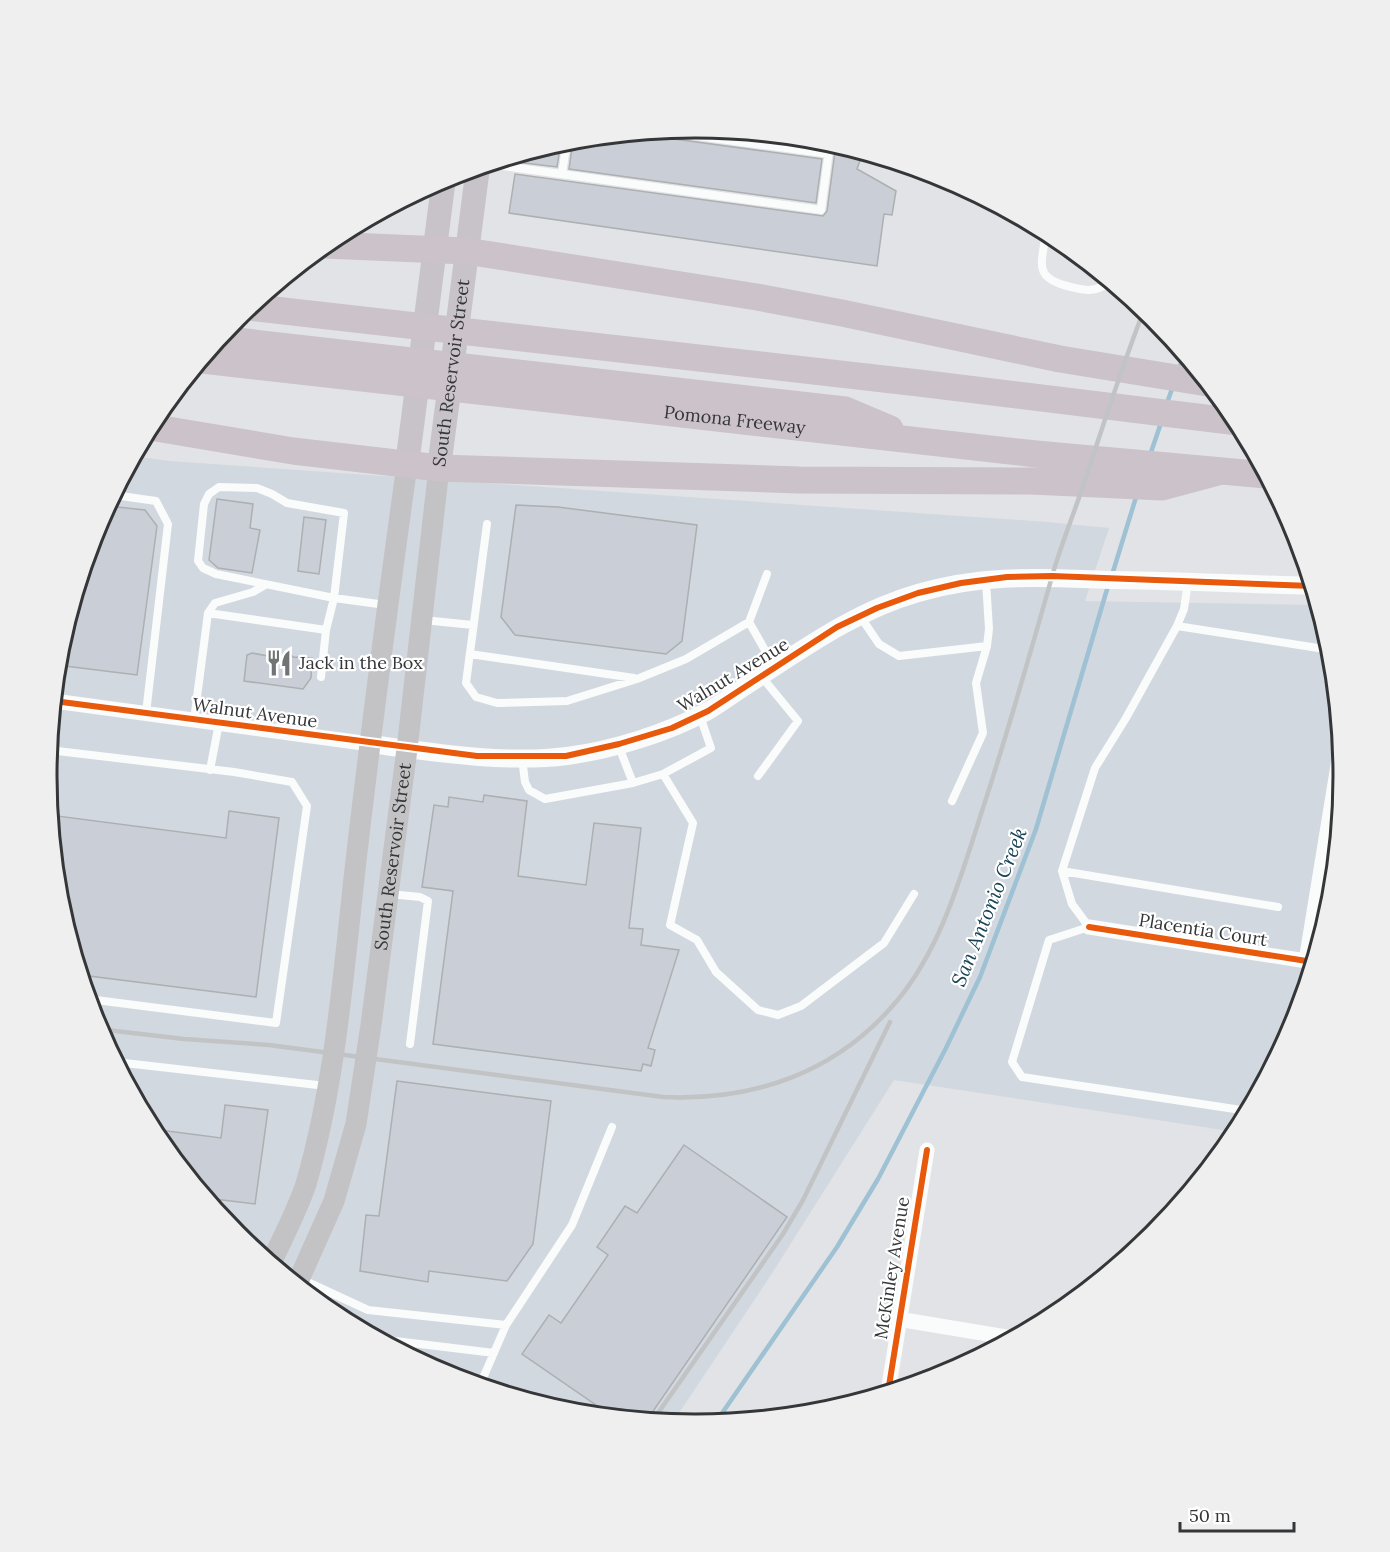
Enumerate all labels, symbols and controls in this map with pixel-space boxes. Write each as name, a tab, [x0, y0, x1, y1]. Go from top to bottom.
street label: South Reservoir Street	[427, 277, 474, 468]
street label: Pomona Freeway	[663, 400, 807, 439]
street label: Walnut Avenue	[673, 632, 793, 717]
restaurant icon: Jack in the Box	[264, 648, 294, 678]
place label: Jack in the Box	[298, 651, 423, 674]
street label: Walnut Avenue	[191, 692, 319, 733]
street label: South Reservoir Street	[369, 761, 416, 952]
water label: San Antonio Creek	[945, 824, 1032, 990]
street label: Placentia Court	[1137, 908, 1269, 951]
street label: McKinley Avenue	[869, 1195, 914, 1341]
scale bar	[1180, 1495, 1294, 1533]
text: 50 m	[1189, 1504, 1231, 1527]

